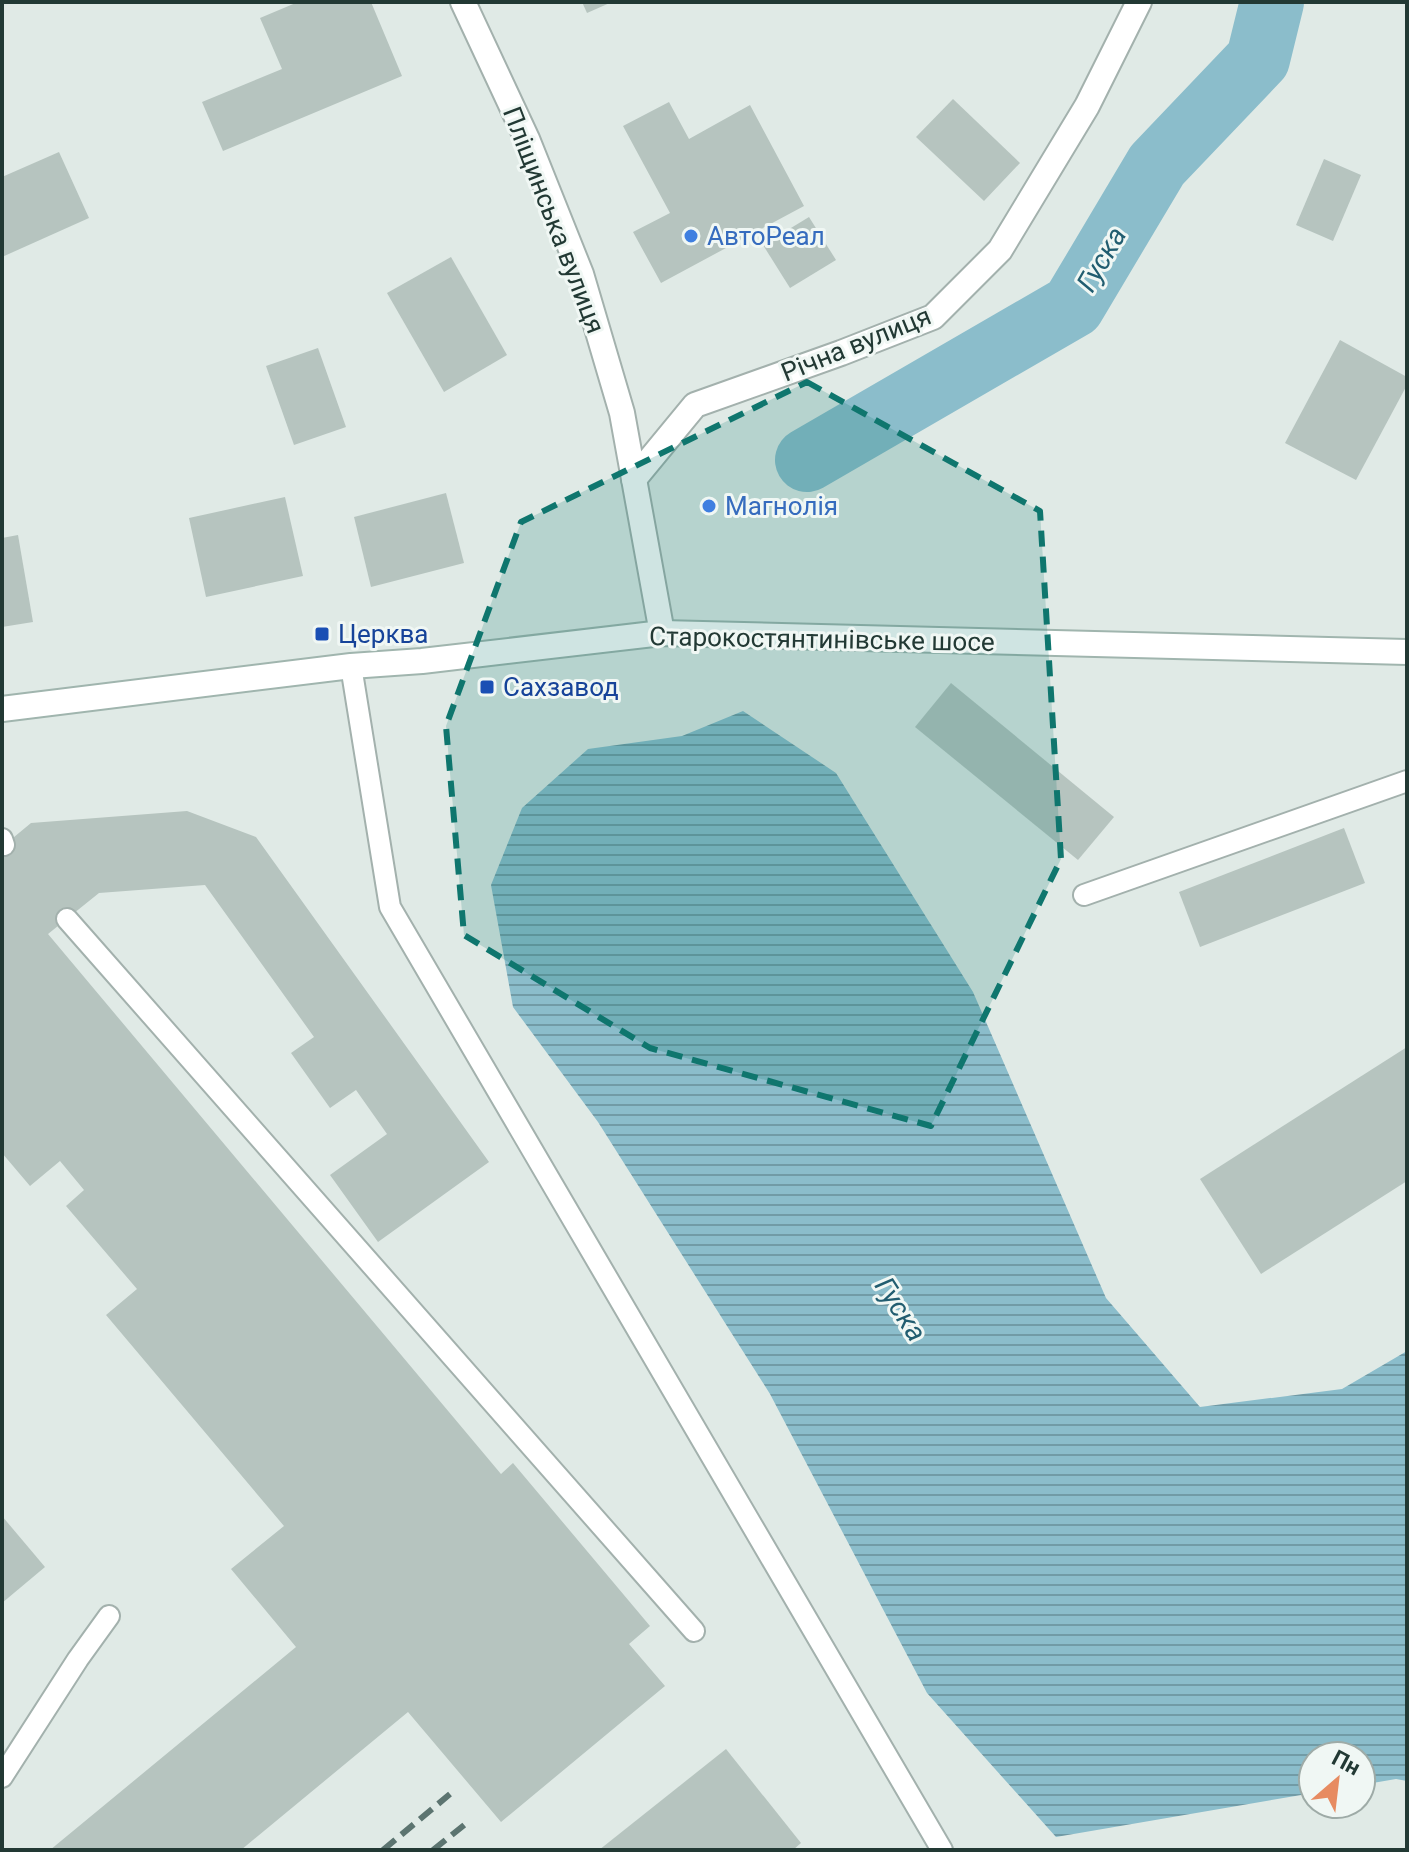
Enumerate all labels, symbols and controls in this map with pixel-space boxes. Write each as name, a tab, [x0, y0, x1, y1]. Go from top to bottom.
street label: Пліщинська вулиця	[497, 103, 611, 337]
place label: АвтоРеал	[707, 221, 825, 251]
water label: Гуска	[1070, 221, 1133, 298]
marker: АвтоРеал	[682, 227, 700, 245]
street label: Річна вулиця	[777, 300, 935, 388]
place label: Магнолія	[725, 491, 838, 521]
marker: Магнолія	[700, 497, 718, 515]
place label: Церква	[338, 619, 428, 649]
street label: Старокостянтинівське шосе	[649, 621, 995, 657]
marker: Церква	[313, 625, 331, 643]
place label: Сахзавод	[503, 672, 619, 702]
marker: Сахзавод	[478, 678, 496, 696]
water label: Гуска	[868, 1271, 933, 1347]
north arrow	[1297, 1740, 1377, 1820]
text: Пн	[1328, 1745, 1364, 1780]

